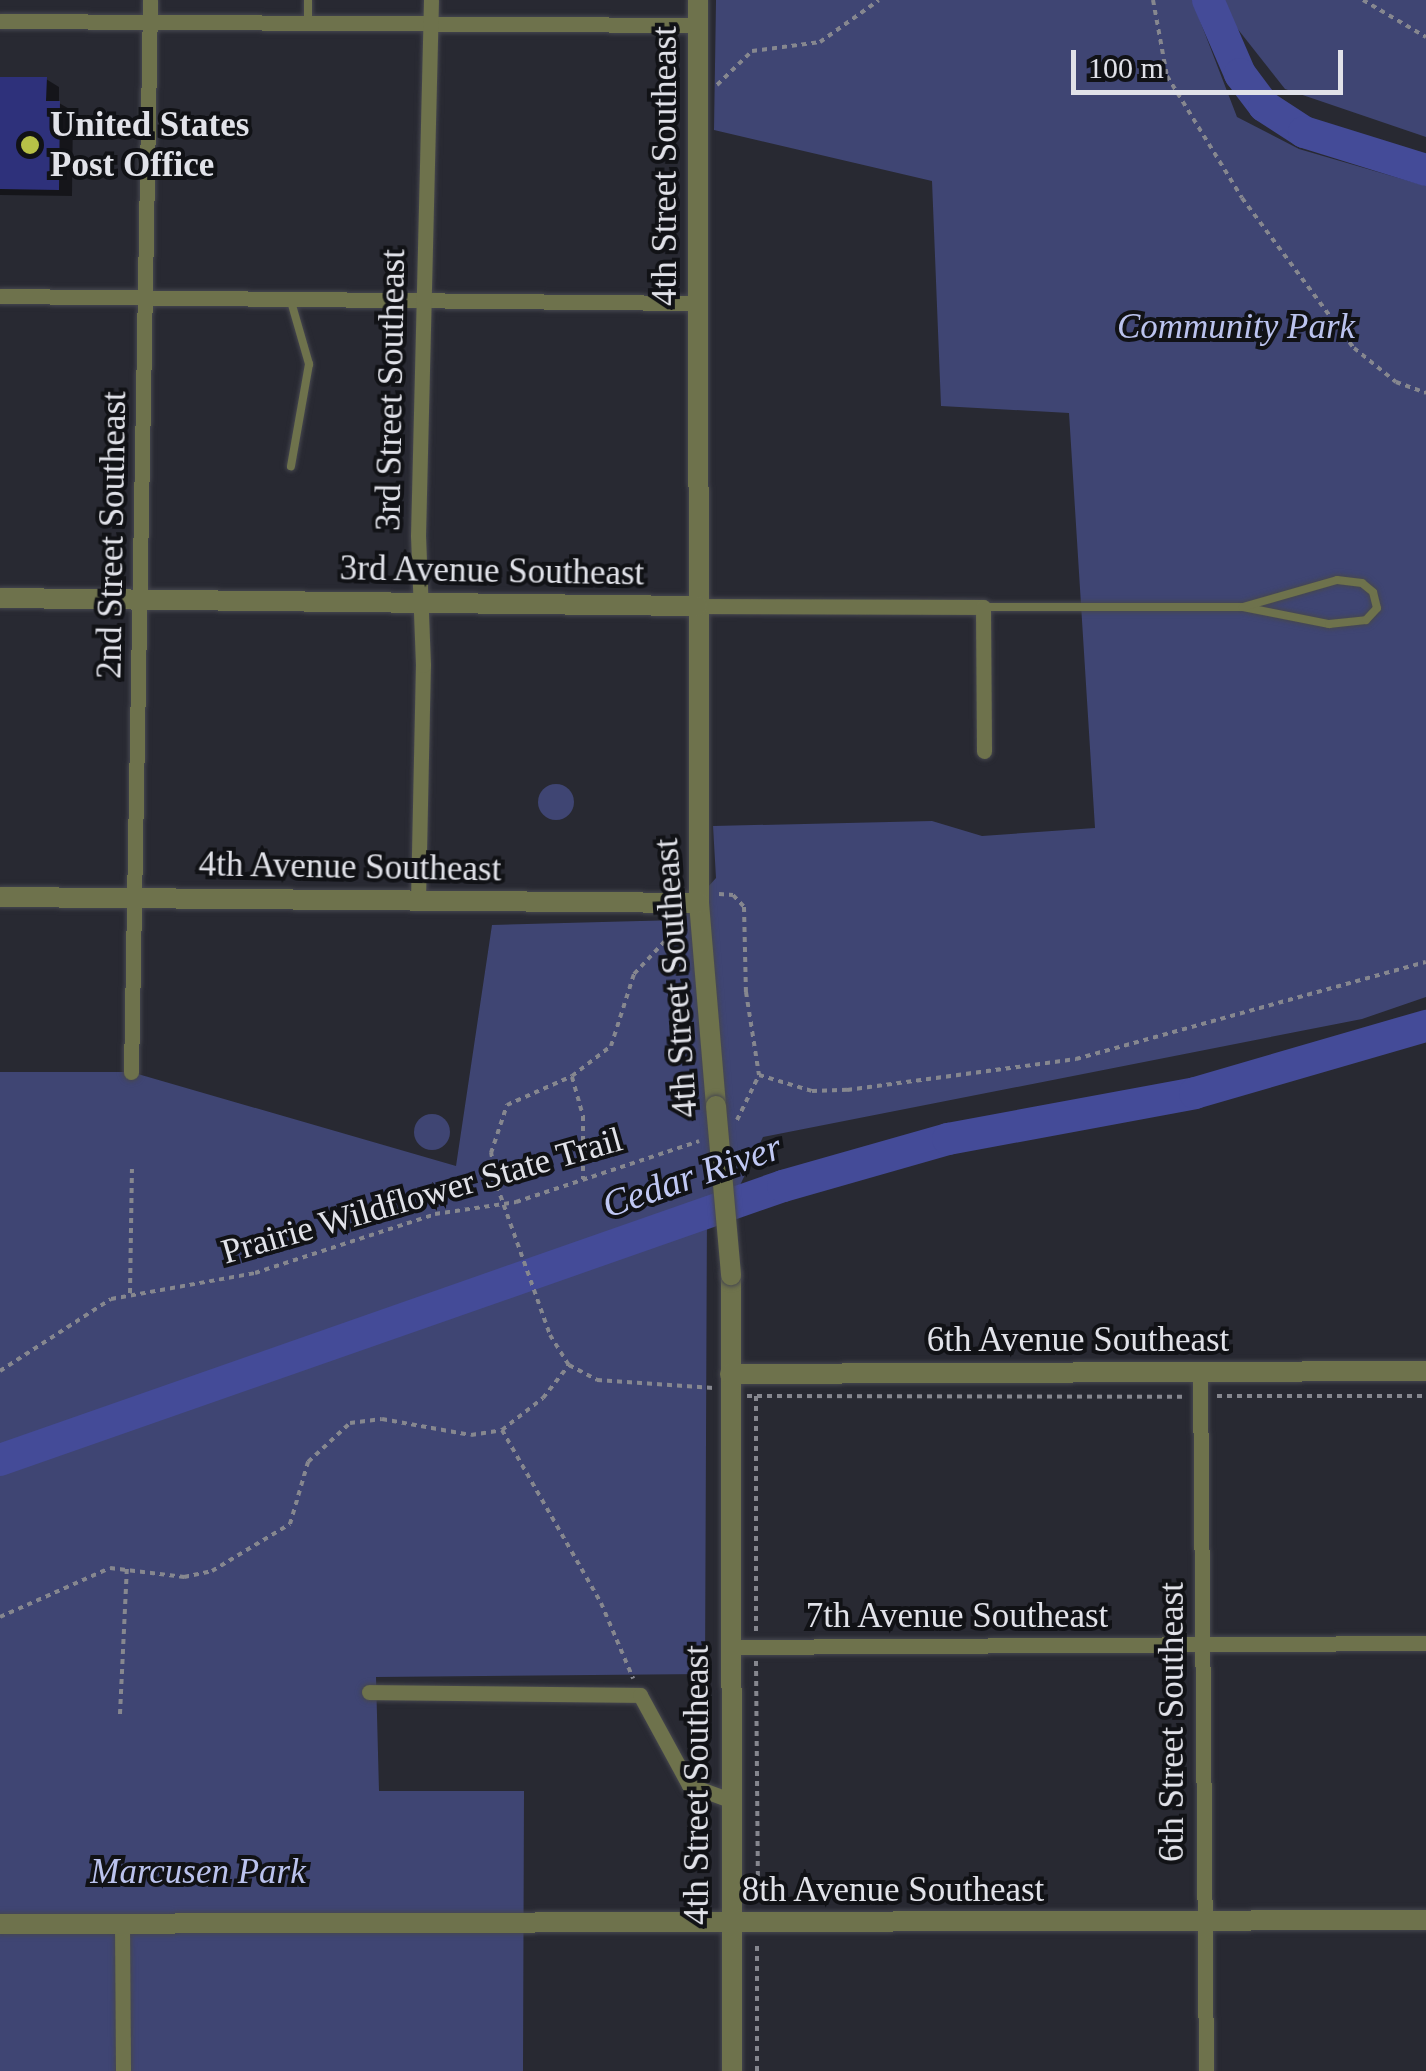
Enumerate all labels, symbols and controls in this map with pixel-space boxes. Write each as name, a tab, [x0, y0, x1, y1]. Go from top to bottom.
street label: 4th Street Southeast	[644, 26, 686, 306]
scale bar	[1076, 30, 1348, 92]
text: 100 m	[1088, 51, 1164, 84]
place label: United States Post Office	[50, 104, 249, 186]
marker: United States Post Office	[19, 134, 41, 156]
street label: 3rd Street Southeast	[368, 249, 414, 531]
park label: Community Park	[1117, 306, 1355, 348]
street label: 2nd Street Southeast	[88, 391, 136, 679]
street label: 3rd Avenue Southeast	[338, 547, 646, 595]
street label: 4th Street Southeast	[645, 837, 707, 1119]
street label: 4th Avenue Southeast	[197, 843, 503, 891]
street label: Prairie Wildflower State Trail	[216, 1118, 628, 1274]
water label: Cedar River	[596, 1124, 788, 1228]
street label: 6th Avenue Southeast	[926, 1319, 1230, 1361]
street label: 6th Street Southeast	[1151, 1582, 1193, 1862]
street label: 7th Avenue Southeast	[805, 1595, 1109, 1637]
street label: 4th Street Southeast	[676, 1645, 718, 1925]
park label: Marcusen Park	[90, 1851, 306, 1893]
street label: 8th Avenue Southeast	[741, 1869, 1045, 1911]

